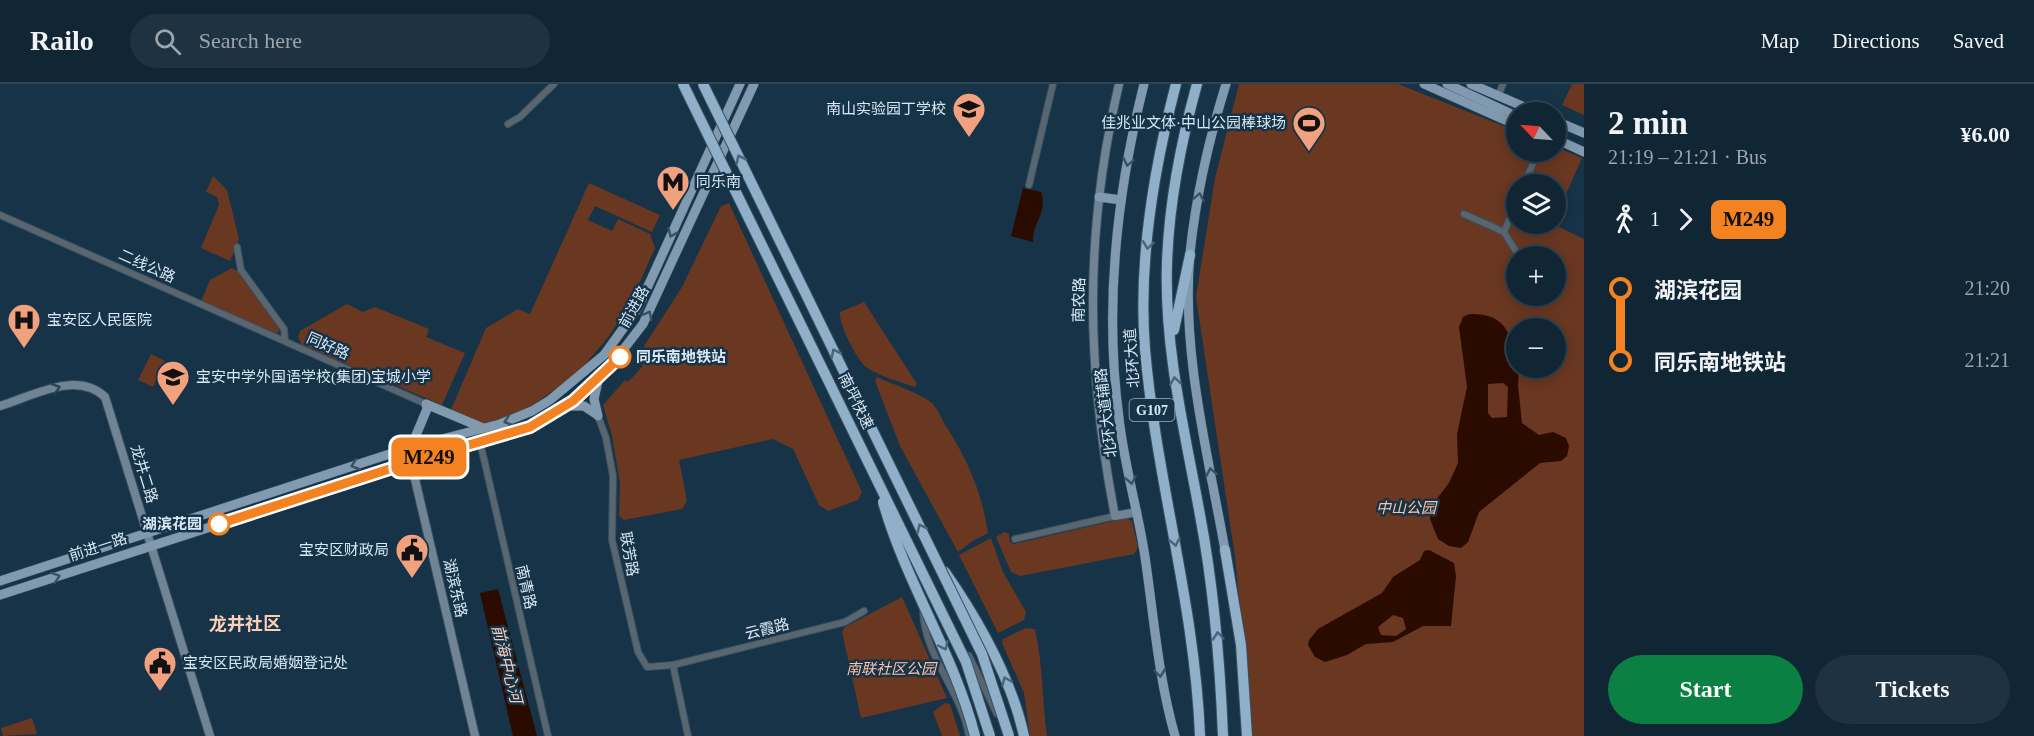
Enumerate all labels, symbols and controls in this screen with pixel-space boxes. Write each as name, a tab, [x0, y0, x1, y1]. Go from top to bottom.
search box	[130, 14, 550, 68]
text: Railo	[30, 25, 94, 56]
icon: search	[151, 25, 184, 58]
text: Search here	[199, 28, 302, 53]
text: Map	[1761, 29, 1799, 53]
text: Directions	[1832, 29, 1920, 53]
text: Saved	[1953, 29, 2004, 53]
school or university icon: 南山实验园丁学校	[951, 91, 987, 138]
place label: 南山实验园丁学校	[826, 100, 946, 117]
north arrow	[1506, 102, 1566, 162]
map controls	[1506, 102, 1566, 378]
sports icon: 佳兆业文体·中山公园棒球场	[1291, 105, 1327, 152]
text: 2 min	[1608, 105, 1688, 141]
place label: 佳兆业文体·中山公园棒球场	[1101, 115, 1286, 131]
text: ¥6.00	[1961, 122, 2010, 147]
text: 21:19 – 21:21 · Bus	[1608, 146, 1767, 168]
one-way arrow	[736, 154, 747, 165]
one-way arrow	[1122, 156, 1135, 166]
metro station icon: 同乐南	[655, 164, 691, 211]
place label: 同乐南	[696, 174, 741, 190]
button: layers	[1506, 174, 1566, 234]
one-way arrow	[1192, 192, 1205, 202]
icon: walk	[1608, 203, 1641, 236]
icon: forward	[1669, 203, 1702, 236]
text: M249	[1723, 207, 1774, 231]
text: 1	[1650, 208, 1660, 230]
one-way arrow	[668, 226, 680, 237]
one-way arrow	[1142, 240, 1155, 249]
street label: 二线公路	[116, 246, 178, 286]
button: +	[1506, 246, 1566, 306]
street label: 南农路	[1071, 277, 1087, 323]
text: 21:20	[1964, 277, 2010, 299]
text: 湖滨花园	[1654, 278, 1742, 303]
street label: 前进路	[616, 283, 652, 331]
hospital icon: 宝安区人民医院	[6, 302, 42, 349]
one-way arrow	[641, 311, 652, 321]
place label: 宝安区人民医院	[47, 312, 152, 328]
button: −	[1506, 318, 1566, 378]
street label: 北环大道	[1121, 328, 1142, 389]
street label: 同好路	[304, 329, 352, 362]
marker: 同乐南地铁站	[609, 346, 631, 368]
one-way arrow	[831, 348, 843, 359]
place label: 同乐南地铁站	[636, 349, 726, 365]
text: 21:21	[1964, 349, 2010, 371]
text: 同乐南地铁站	[1654, 350, 1786, 375]
school or university icon: 宝安中学外国语学校(集团)宝城小学	[155, 359, 191, 406]
street label: 北环大道辅路	[1092, 367, 1119, 459]
place label: 宝安中学外国语学校(集团)宝城小学	[196, 368, 431, 386]
street label: 南坪快速	[836, 371, 876, 431]
one-way arrow	[1169, 377, 1182, 387]
one-way arrow	[50, 383, 61, 395]
road number: G107	[1130, 399, 1174, 421]
one-way arrow	[503, 414, 514, 426]
line badge: M249	[387, 438, 471, 476]
street label: 龙井二路	[128, 443, 161, 505]
text: M249	[403, 445, 455, 469]
one-way arrow	[350, 458, 361, 470]
one-way arrow	[1205, 467, 1218, 477]
one-way arrow	[1124, 475, 1137, 485]
park label: 中山公园	[1376, 500, 1438, 516]
marker: 湖滨花园	[208, 513, 230, 535]
place label: 湖滨花园	[142, 516, 202, 532]
one-way arrow	[917, 523, 929, 534]
street label: 前进一路	[67, 530, 129, 564]
street label: 联芳路	[617, 530, 641, 578]
public building icon: 宝安区财政局	[394, 532, 430, 579]
one-way arrow	[1168, 537, 1181, 547]
place label: 宝安区财政局	[299, 542, 389, 558]
street label: 湖滨东路	[440, 557, 470, 619]
street label: 南青路	[513, 563, 539, 611]
one-way arrow	[50, 571, 61, 584]
district label: 龙井社区	[209, 614, 281, 634]
street label: 云霞路	[743, 616, 791, 642]
water label: 前海中心河	[489, 623, 526, 708]
one-way arrow	[1212, 631, 1225, 640]
one-way arrow	[936, 640, 948, 651]
public building icon: 宝安区民政局婚姻登记处	[142, 645, 178, 692]
place label: 宝安区民政局婚姻登记处	[183, 654, 348, 671]
button: Start	[1608, 655, 1803, 724]
button: Tickets	[1815, 655, 2010, 724]
park label: 南联社区公园	[846, 661, 938, 677]
one-way arrow	[1153, 669, 1165, 678]
one-way arrow	[1001, 676, 1013, 687]

